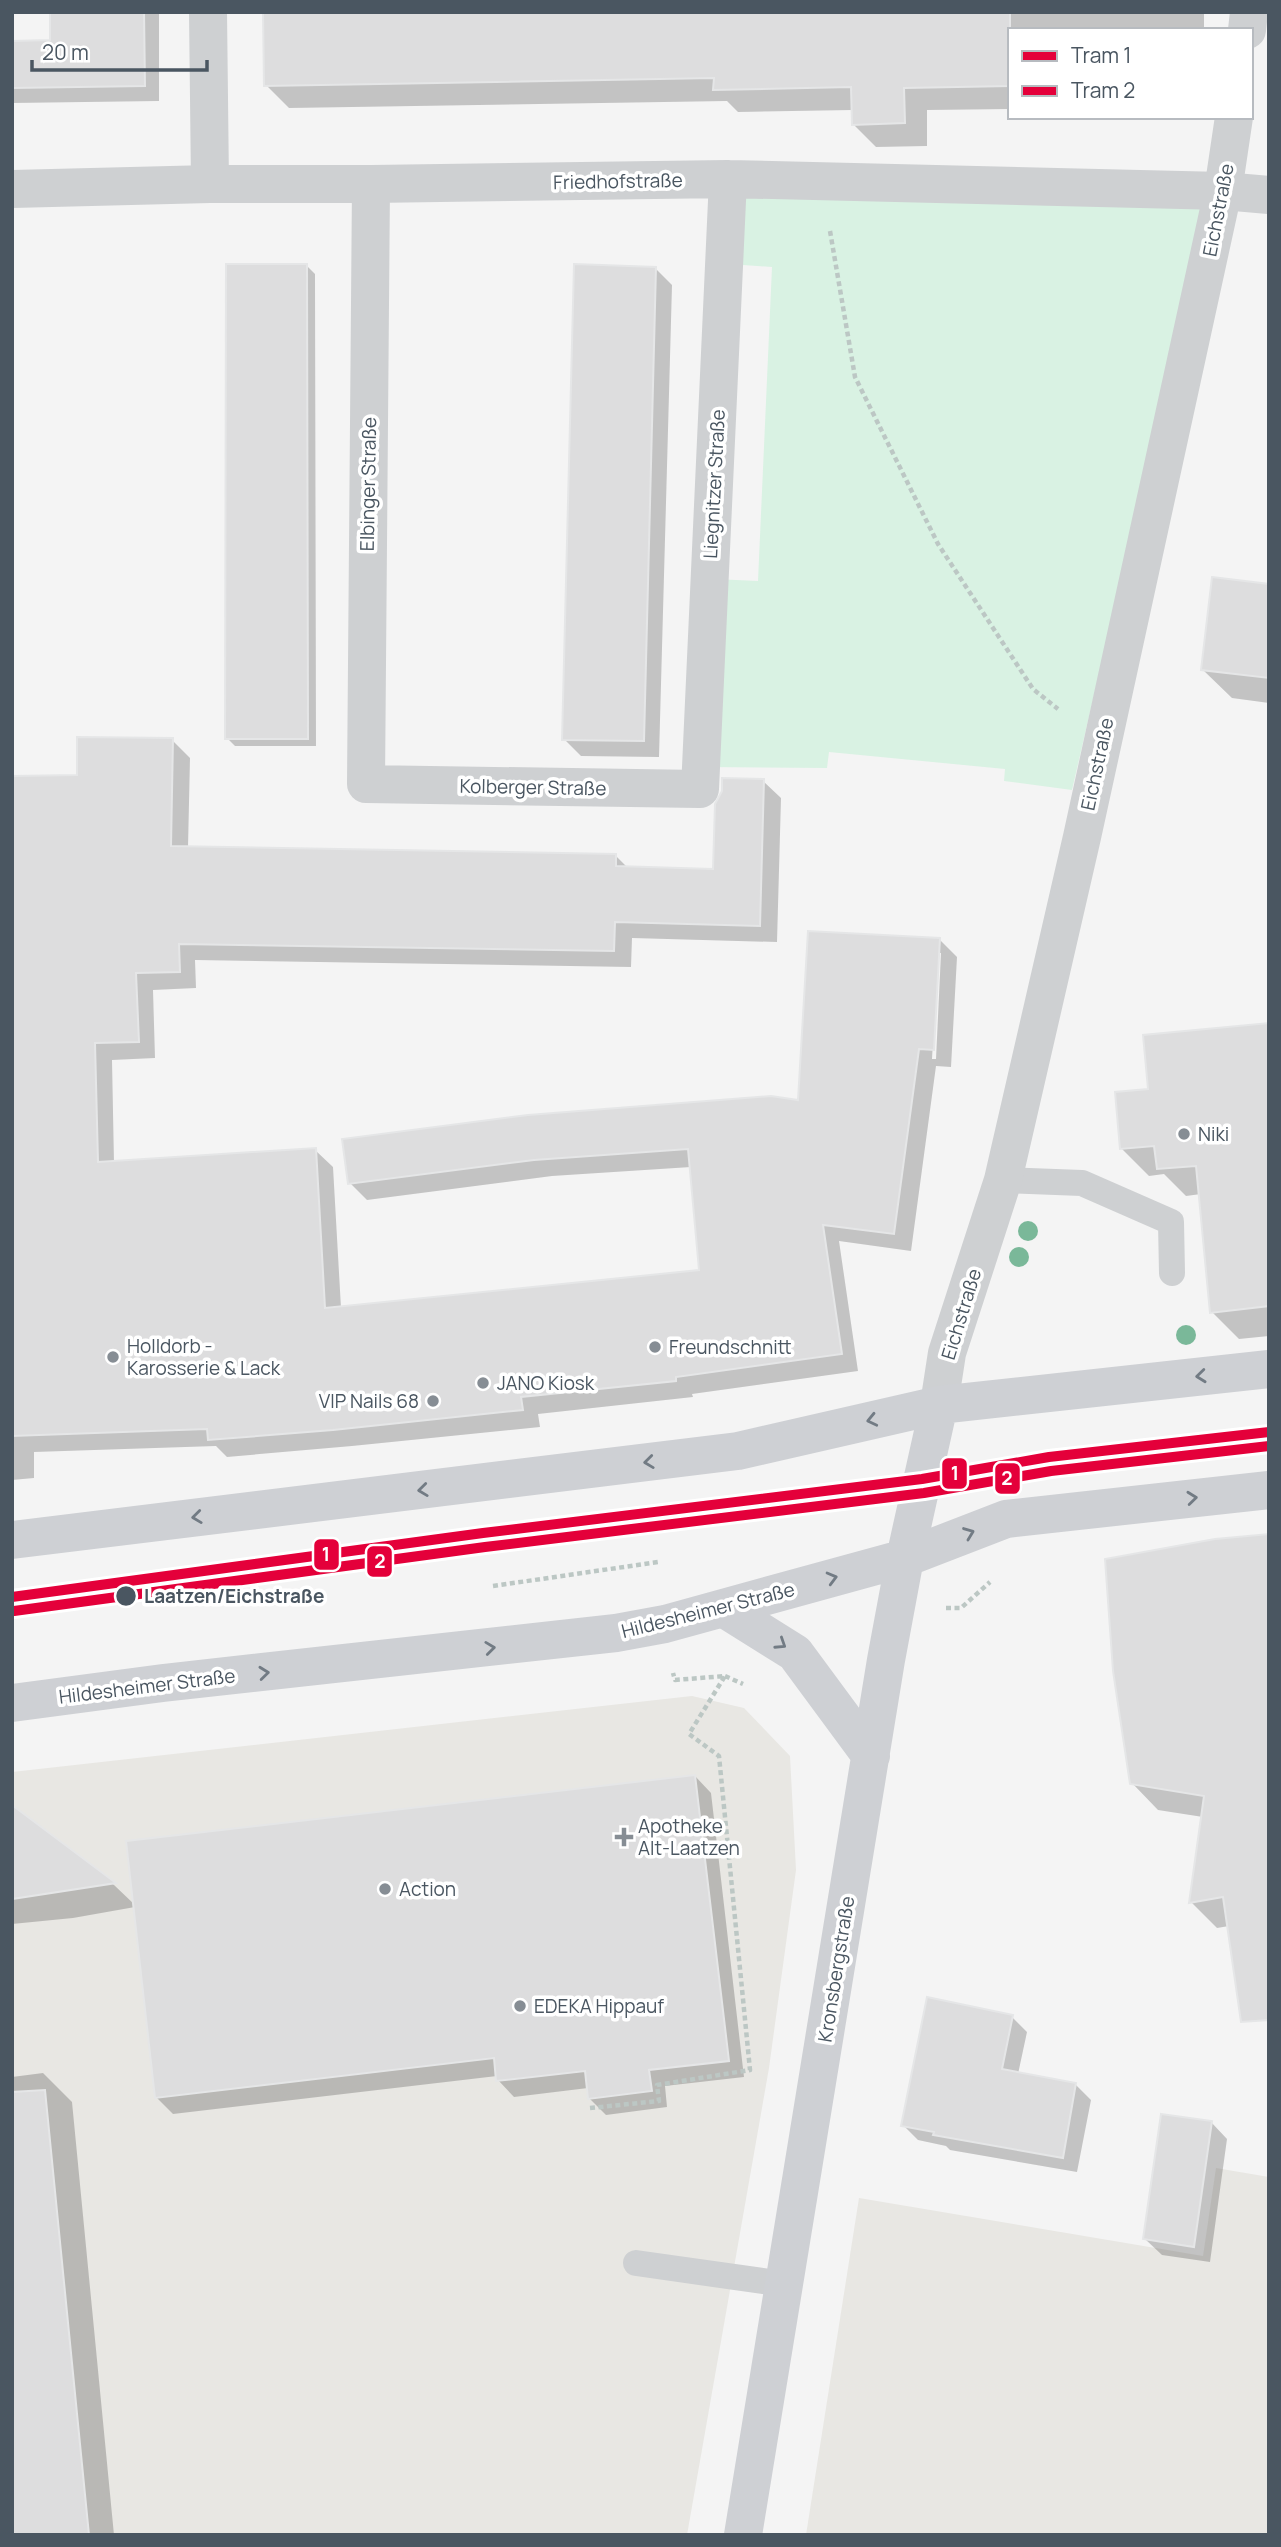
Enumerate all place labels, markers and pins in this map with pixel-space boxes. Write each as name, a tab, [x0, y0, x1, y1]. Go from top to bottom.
place label: Niki	[1198, 1121, 1229, 1147]
marker: Niki	[1176, 1126, 1192, 1142]
place label: Holldorb - Karosserie & Lack	[127, 1333, 281, 1381]
place label: Freundschnitt	[669, 1334, 792, 1360]
marker: Freundschnitt	[647, 1339, 663, 1355]
marker: Holldorb - Karosserie & Lack	[105, 1349, 121, 1365]
place label: JANO Kiosk	[497, 1370, 595, 1396]
marker: JANO Kiosk	[475, 1375, 491, 1391]
place label: VIP Nails 68	[319, 1388, 419, 1414]
marker: VIP Nails 68	[425, 1393, 441, 1409]
place label: Laatzen/Eichstraße	[144, 1583, 324, 1609]
marker: Laatzen/Eichstraße	[114, 1584, 138, 1608]
place label: Apotheke Alt-Laatzen	[638, 1813, 740, 1861]
marker: Apotheke Alt-Laatzen	[616, 1829, 632, 1845]
place label: Action	[399, 1876, 456, 1902]
marker: Action	[377, 1881, 393, 1897]
place label: EDEKA Hippauf	[534, 1993, 664, 2019]
marker: EDEKA Hippauf	[512, 1998, 528, 2014]

